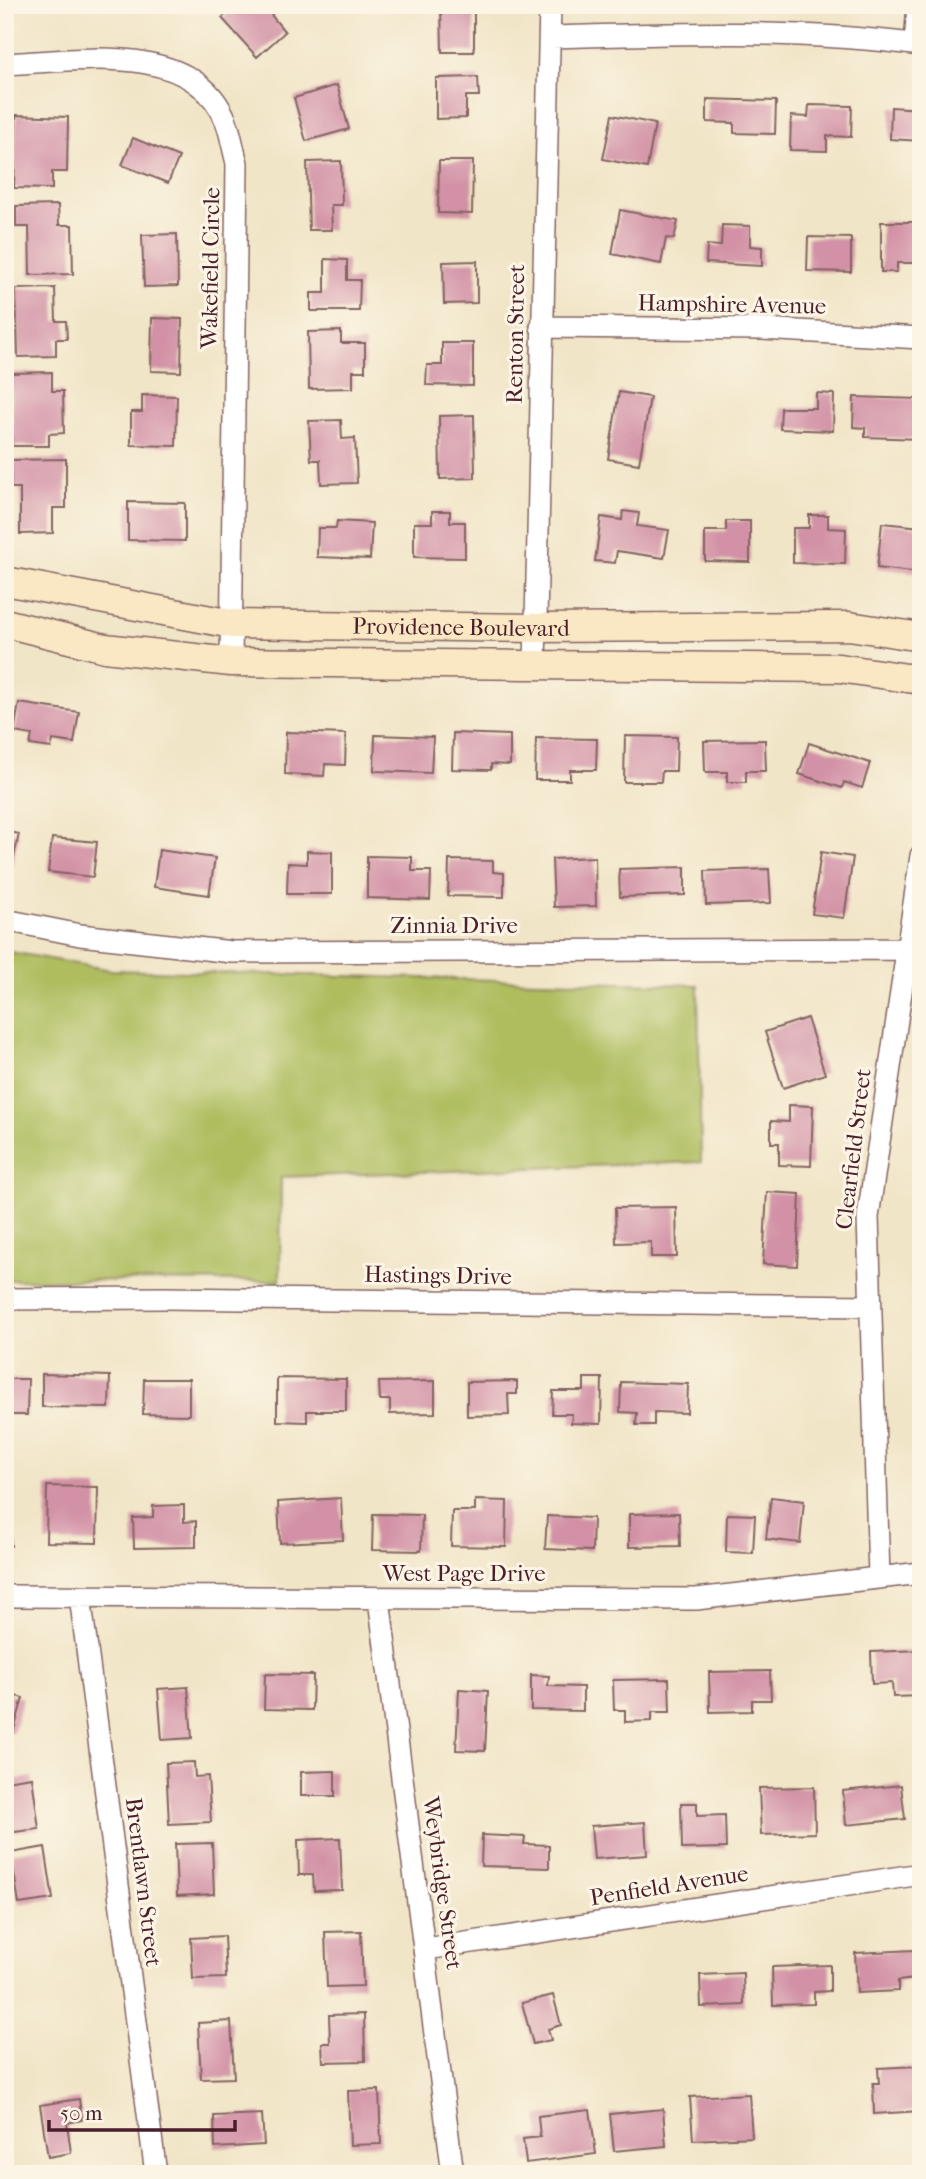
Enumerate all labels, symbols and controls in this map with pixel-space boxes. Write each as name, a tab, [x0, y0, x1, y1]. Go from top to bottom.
street label: Wakefield Circle	[196, 187, 225, 350]
street label: Renton Street	[501, 264, 530, 404]
street label: Hampshire Avenue	[637, 289, 827, 320]
street label: Providence Boulevard	[352, 613, 570, 642]
street label: Zinnia Drive	[390, 912, 518, 939]
street label: Clearfield Street	[830, 1067, 877, 1231]
street label: Hastings Drive	[364, 1261, 512, 1290]
street label: West Page Drive	[381, 1560, 546, 1587]
street label: Weybridge Street	[417, 1794, 468, 1971]
street label: Brentlawn Street	[120, 1796, 167, 1968]
street label: Penfield Avenue	[588, 1860, 750, 1911]
scale bar	[49, 2088, 234, 2132]
text: 50 m	[60, 2101, 103, 2125]

